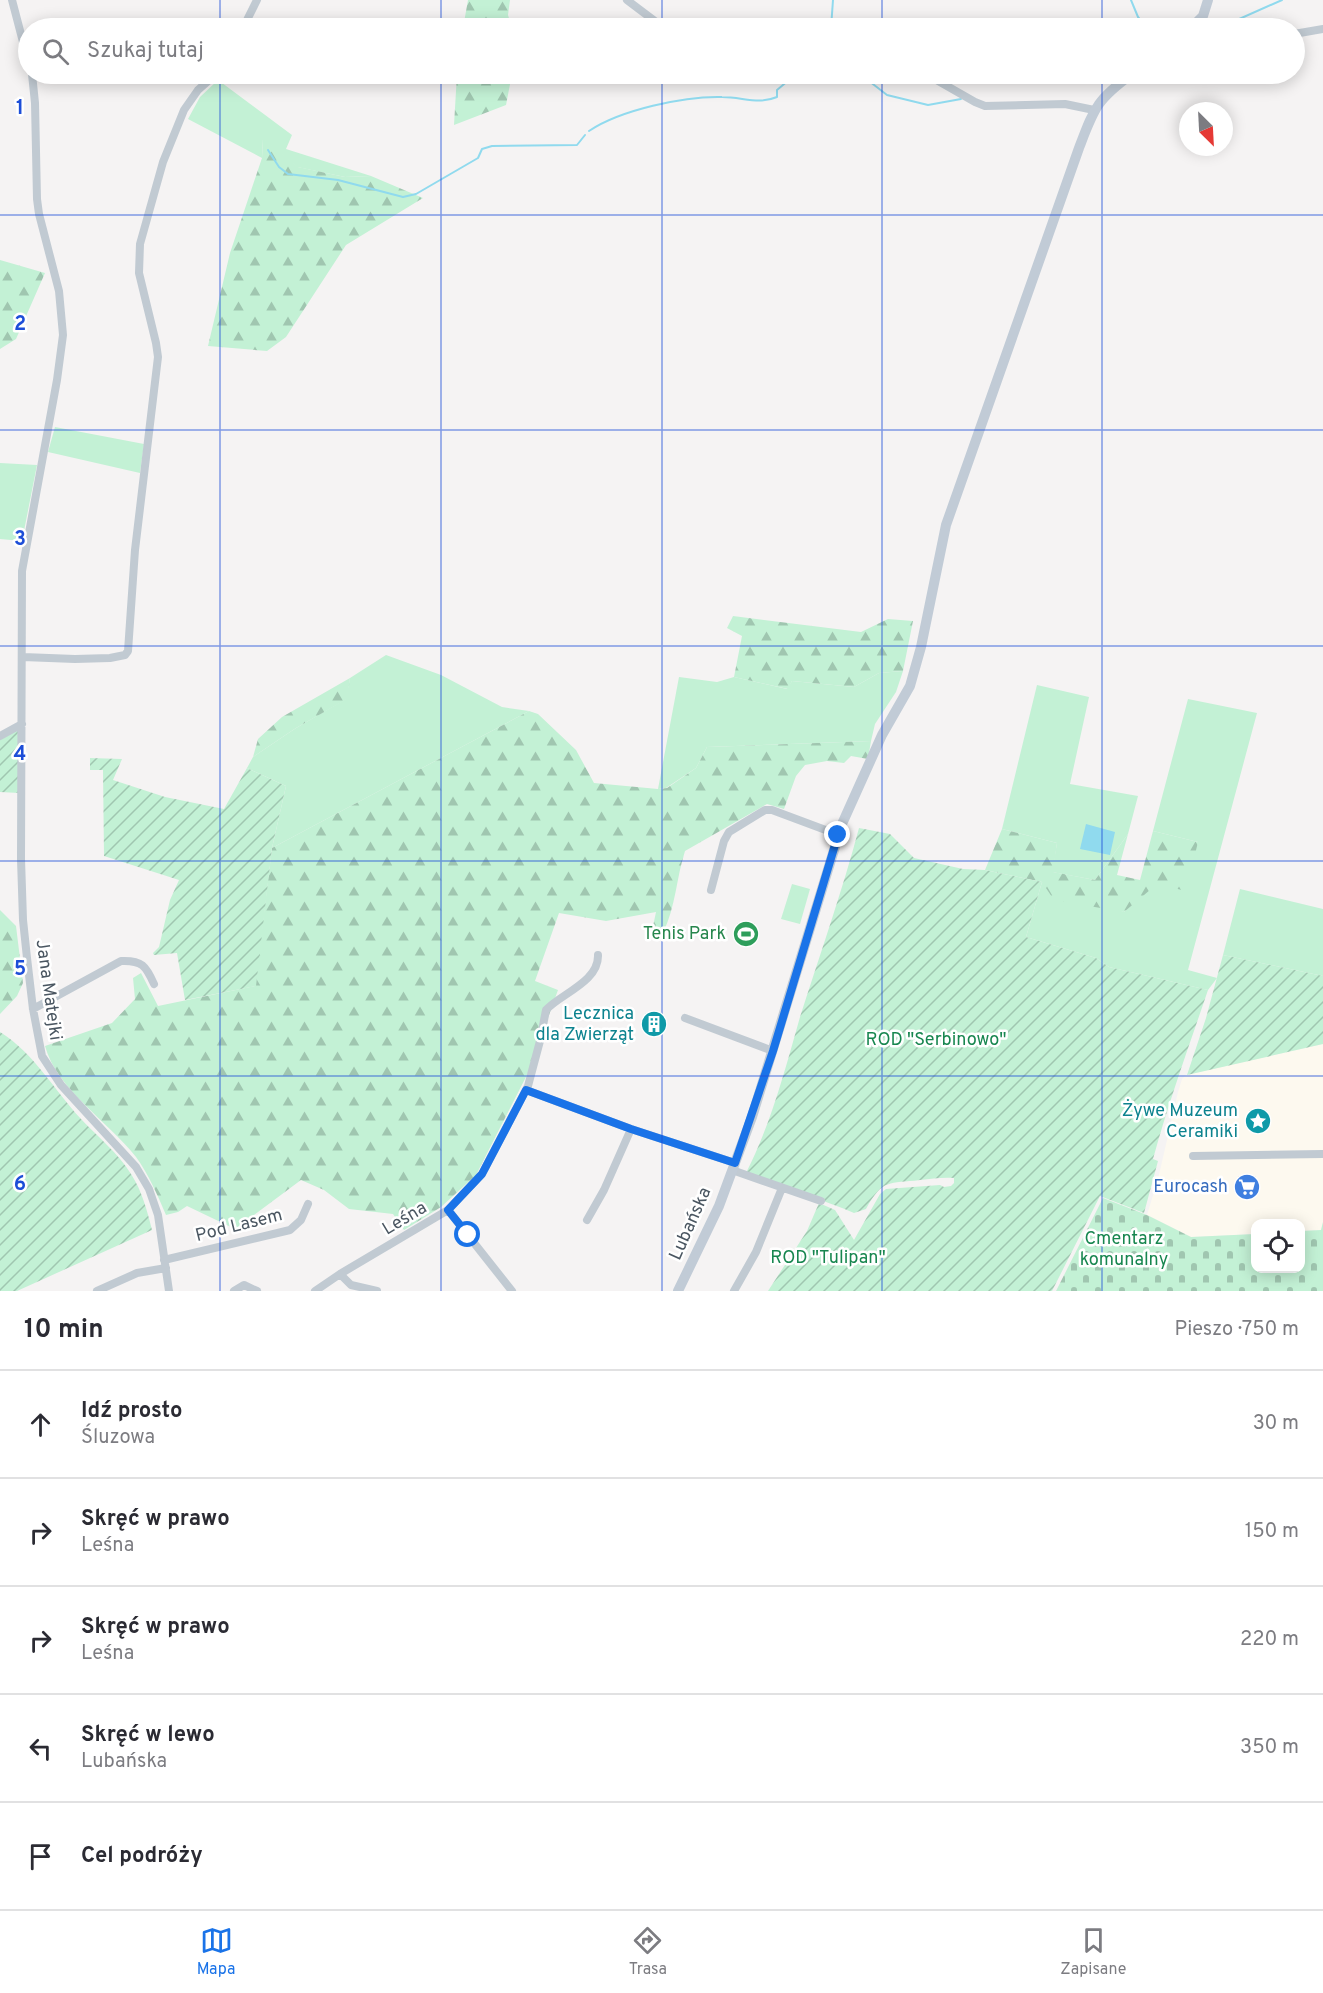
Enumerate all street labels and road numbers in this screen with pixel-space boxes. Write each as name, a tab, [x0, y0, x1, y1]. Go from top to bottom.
street label: Jana Matejki	[30, 938, 66, 1042]
street label: Lubańska	[665, 1184, 717, 1264]
street label: Leśna	[379, 1197, 431, 1241]
street label: Pod Lasem	[193, 1204, 285, 1248]

